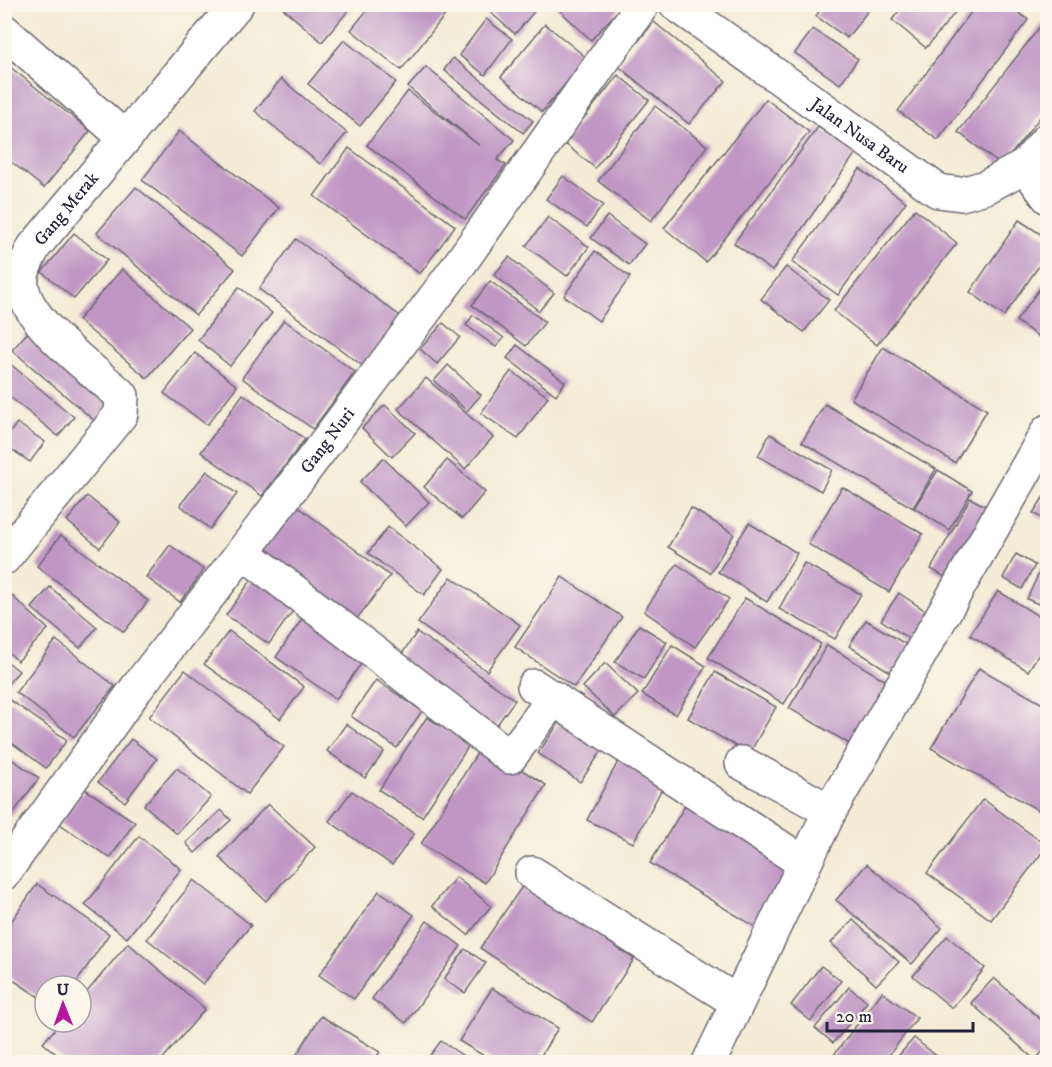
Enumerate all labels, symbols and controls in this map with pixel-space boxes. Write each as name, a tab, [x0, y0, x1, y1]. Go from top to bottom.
street label: Jalan Nusa Baru	[804, 92, 913, 179]
street label: Gang Merak	[30, 168, 104, 251]
street label: Gang Nuri	[296, 404, 360, 478]
north arrow	[33, 974, 93, 1034]
text: U	[56, 980, 70, 1000]
scale bar	[827, 995, 972, 1033]
text: 20 m	[836, 1006, 872, 1028]

